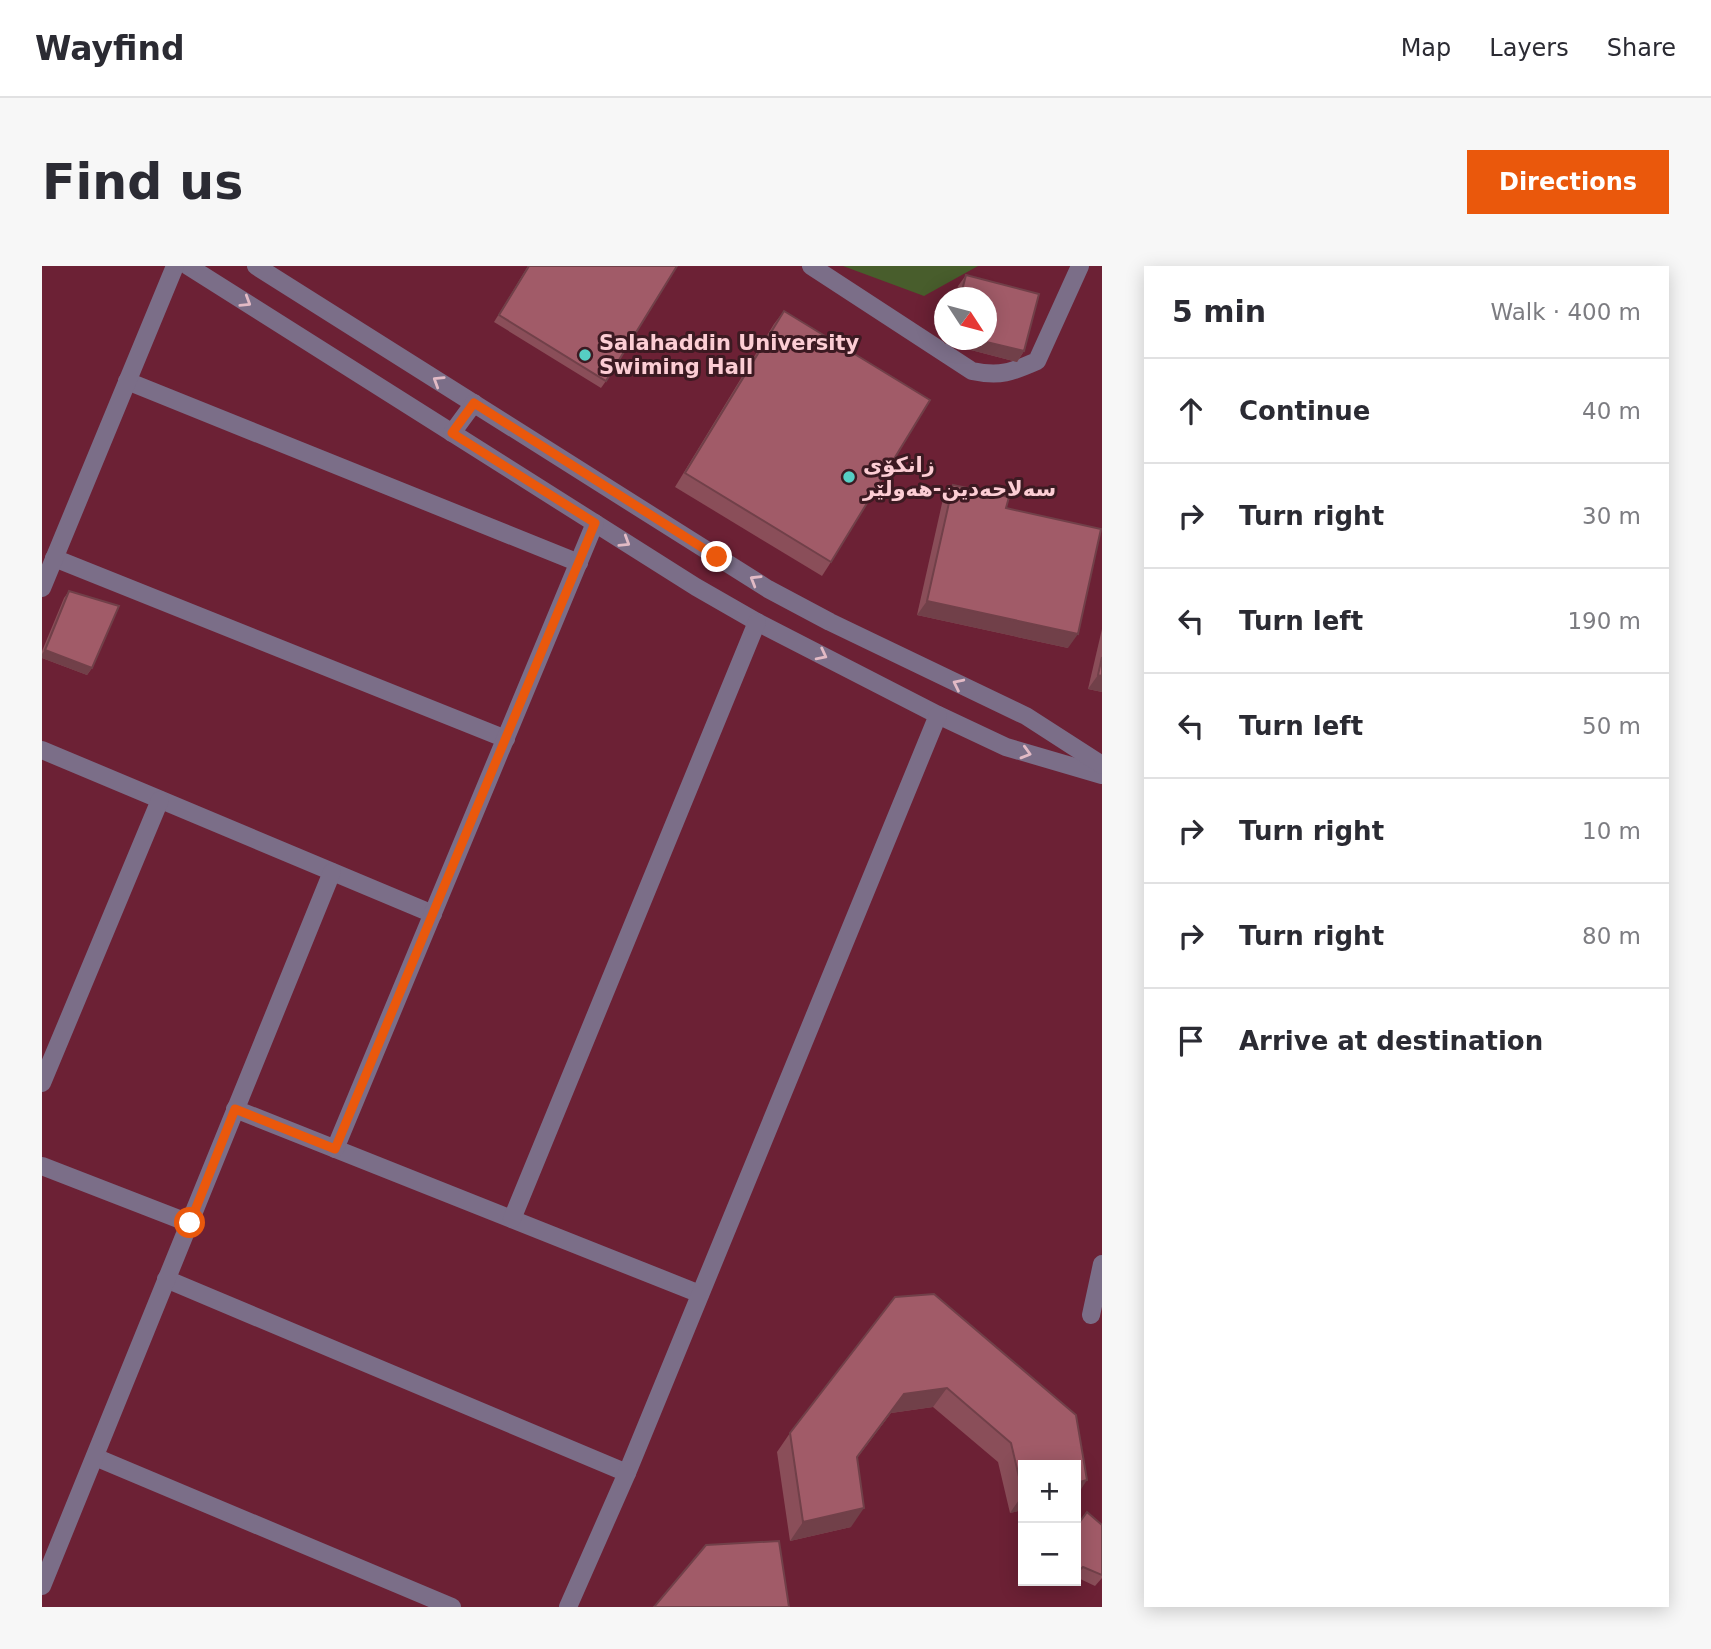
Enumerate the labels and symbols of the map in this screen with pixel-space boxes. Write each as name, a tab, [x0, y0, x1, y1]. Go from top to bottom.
north arrow	[934, 287, 997, 350]
one-way arrow	[238, 294, 251, 307]
place label: Salahaddin University Swiming Hall	[599, 331, 860, 379]
marker: Salahaddin University Swiming Hall	[577, 347, 593, 363]
one-way arrow	[433, 376, 446, 389]
place label: زانکۆی سەلاحەدین-هەولێر	[862, 453, 1056, 501]
marker: زانکۆی سەلاحەدین-هەولێر	[841, 469, 857, 485]
one-way arrow	[617, 533, 630, 546]
route end	[701, 541, 732, 572]
one-way arrow	[749, 576, 762, 589]
one-way arrow	[814, 647, 827, 661]
one-way arrow	[952, 678, 965, 692]
one-way arrow	[1020, 745, 1032, 760]
route start	[174, 1207, 205, 1238]

